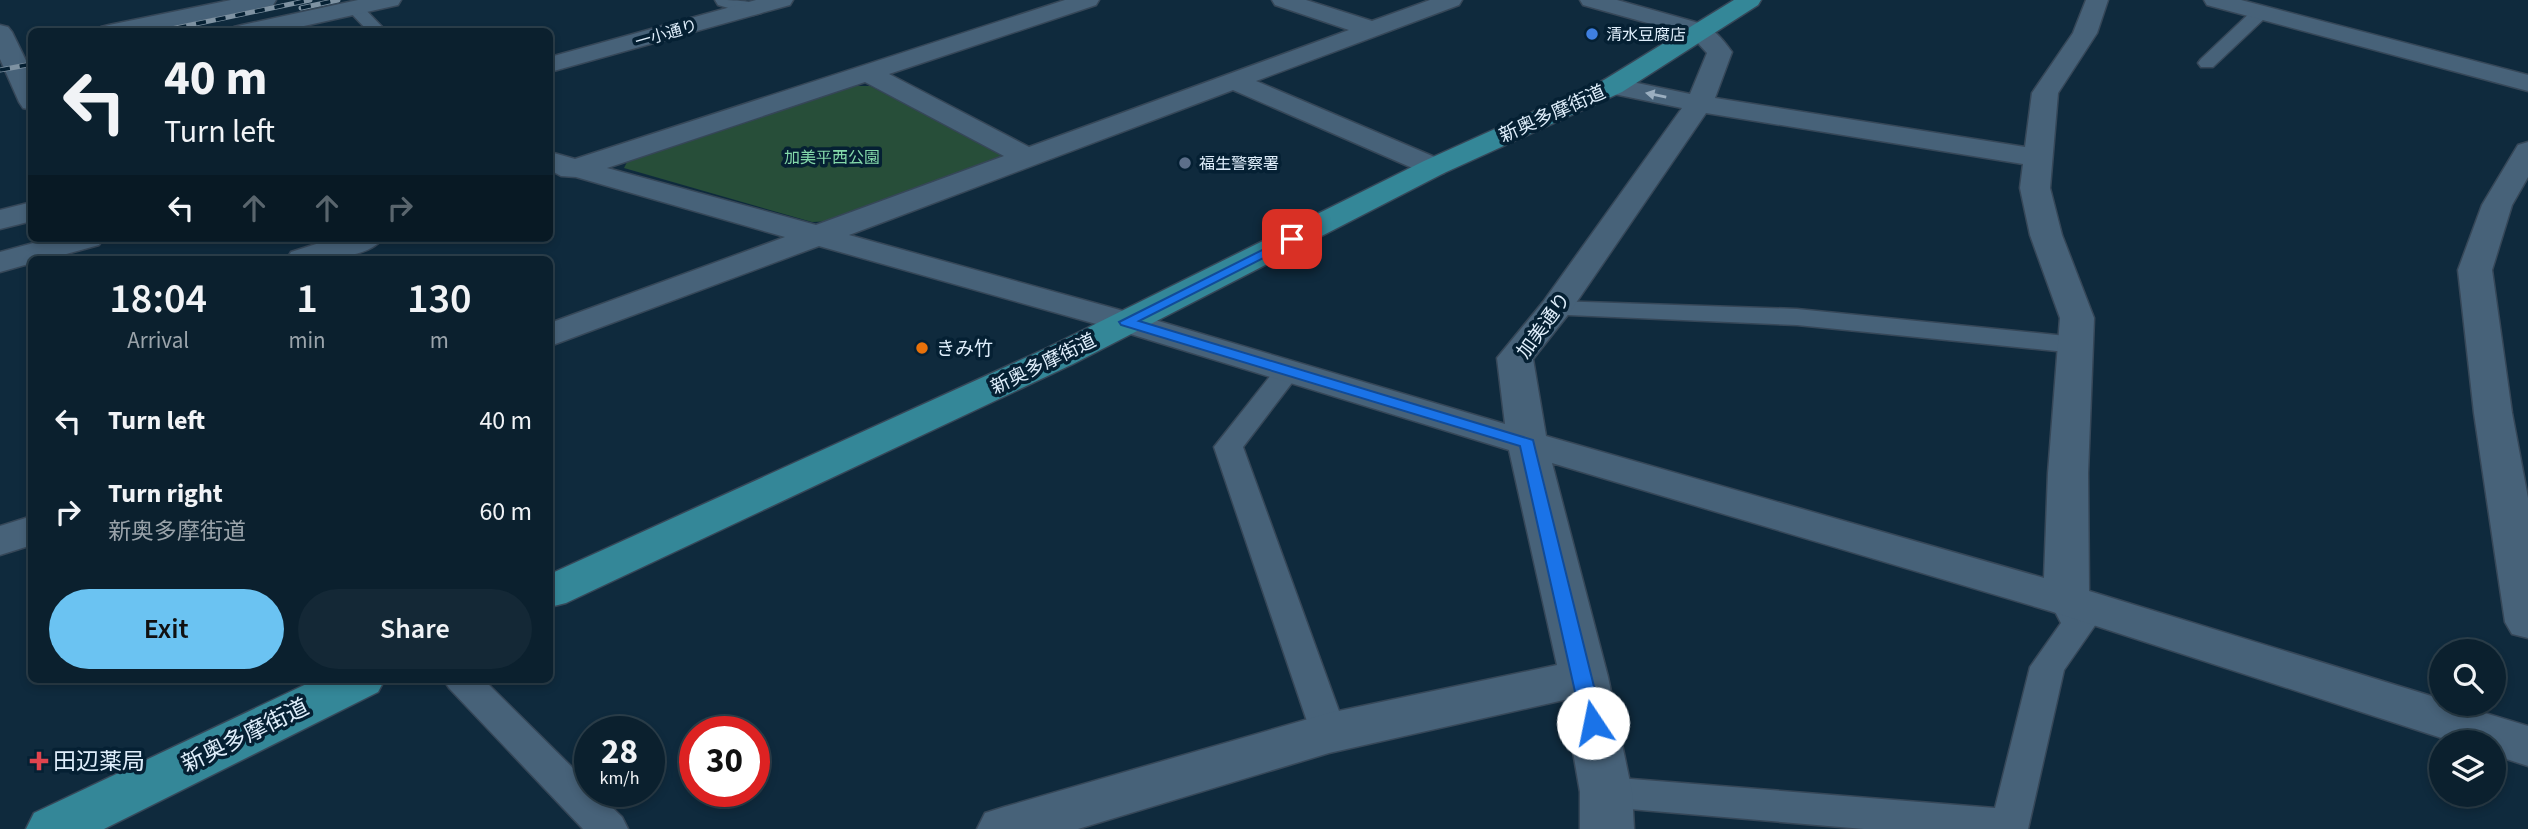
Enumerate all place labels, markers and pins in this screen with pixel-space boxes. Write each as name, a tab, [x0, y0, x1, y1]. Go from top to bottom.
place label: 清水豆腐店	[1606, 24, 1686, 46]
marker: 清水豆腐店	[1584, 26, 1600, 42]
place label: 福生警察署	[1199, 153, 1279, 175]
marker: 福生警察署	[1177, 155, 1193, 171]
pin	[1262, 209, 1322, 269]
place label: きみ竹	[936, 336, 993, 363]
marker: きみ竹	[914, 340, 930, 356]
place label: 田辺薬局	[53, 745, 145, 778]
marker: 田辺薬局	[31, 753, 47, 769]

